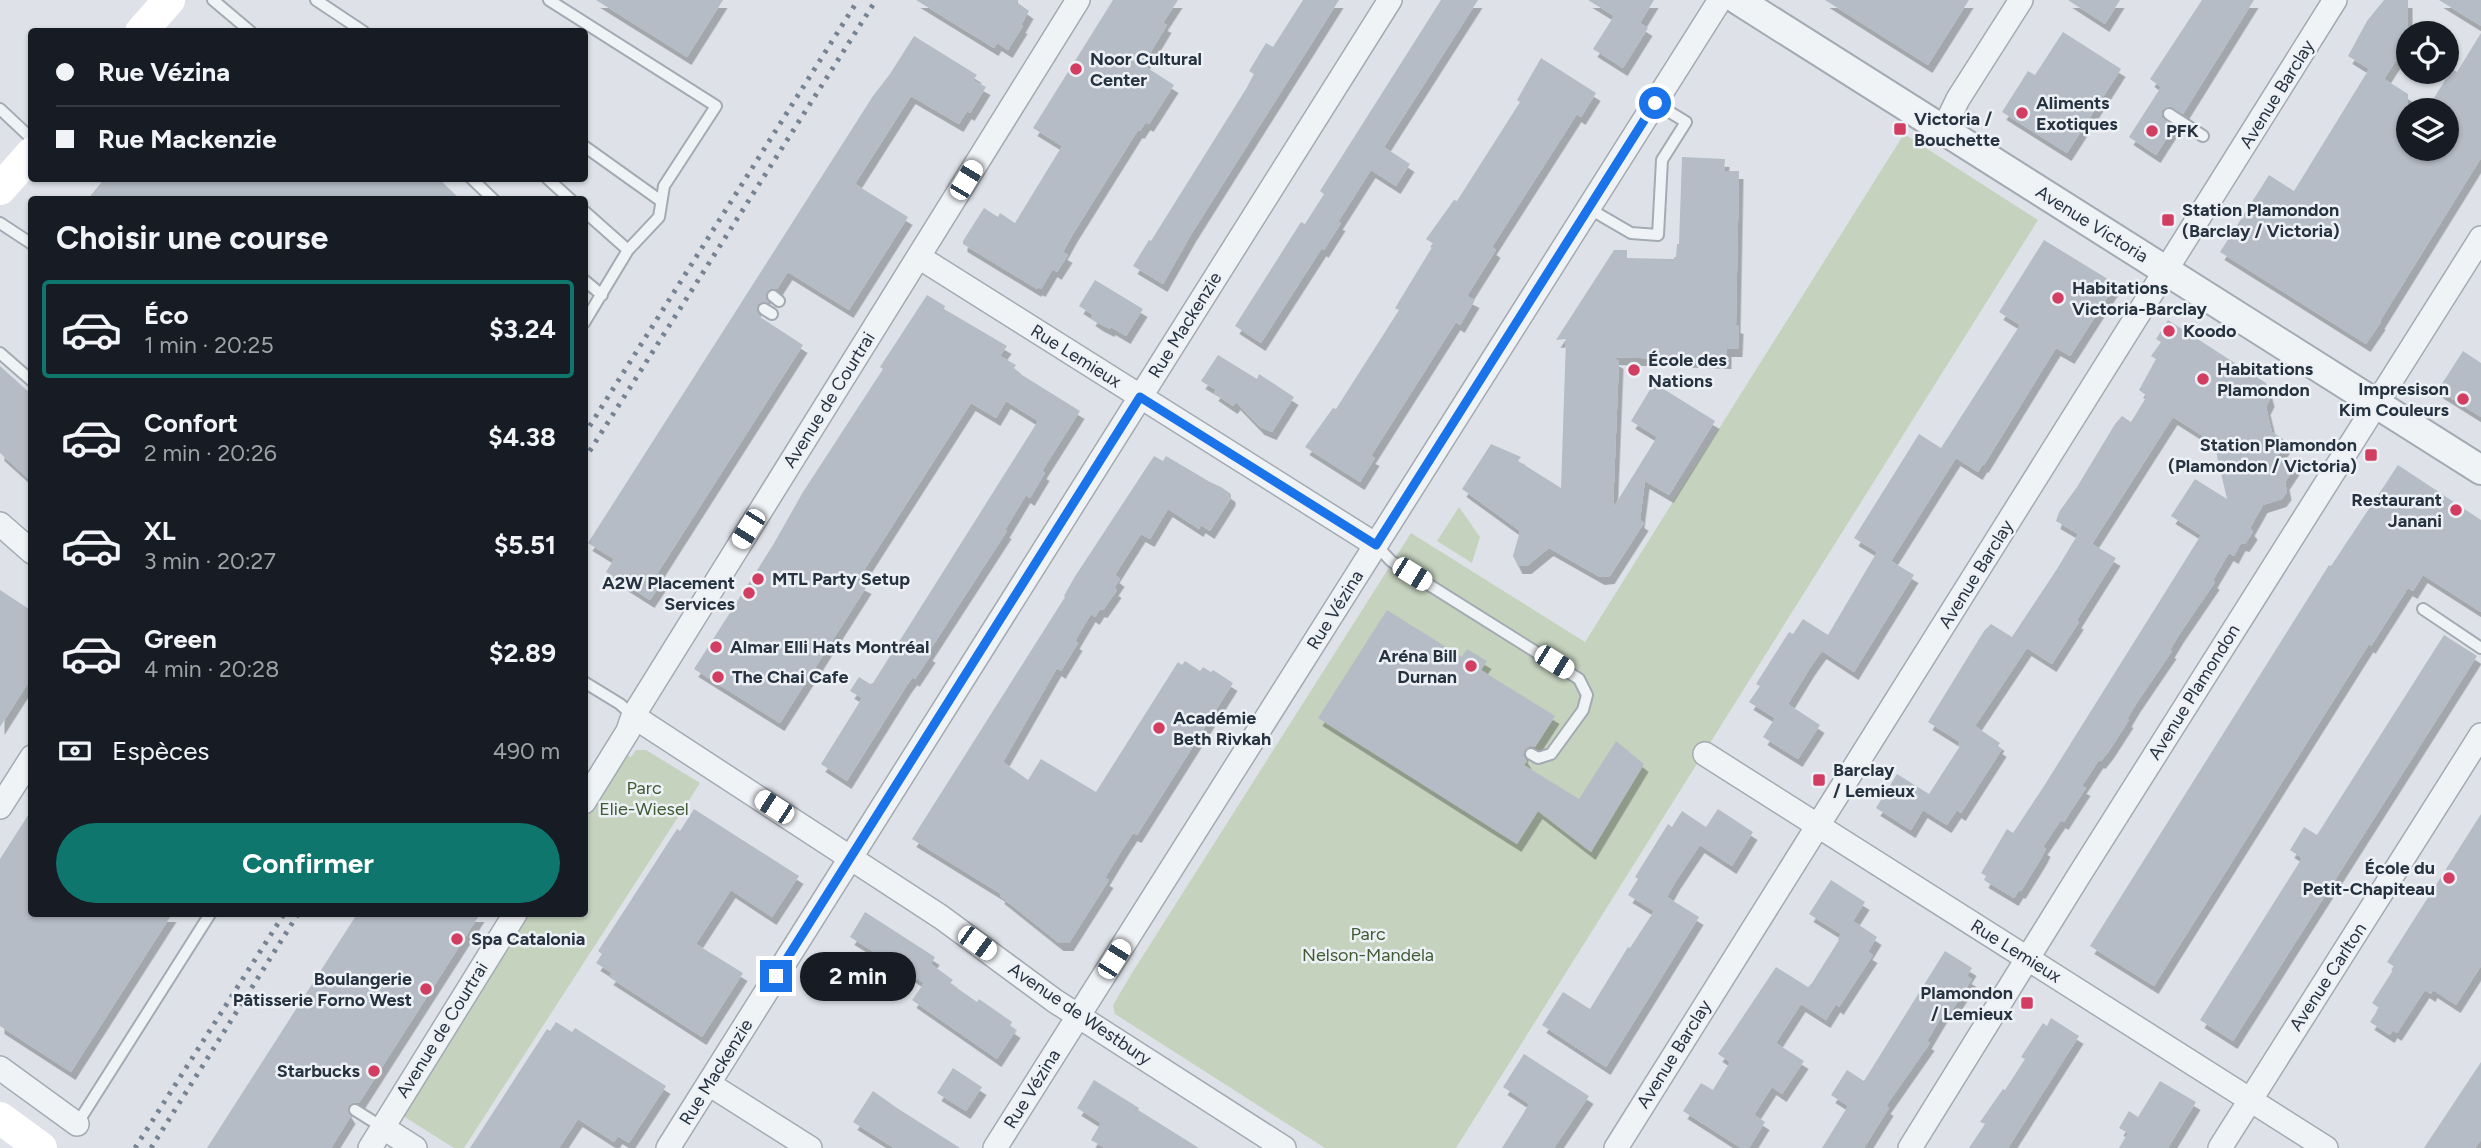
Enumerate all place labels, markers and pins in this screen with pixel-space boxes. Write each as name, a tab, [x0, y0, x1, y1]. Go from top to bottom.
place label: Noor Cultural Center	[1090, 48, 1202, 91]
marker: Noor Cultural Center	[1068, 61, 1084, 77]
place label: Aliments Exotiques	[2036, 92, 2118, 135]
marker: Aliments Exotiques	[2014, 105, 2030, 121]
place label: Victoria / Bouchette	[1914, 108, 2000, 151]
place label: PFK	[2166, 120, 2199, 142]
marker: Victoria / Bouchette	[1892, 121, 1908, 137]
marker: PFK	[2144, 123, 2160, 139]
place label: Station Plamondon (Barclay / Victoria)	[2182, 199, 2340, 242]
marker: Station Plamondon (Barclay / Victoria)	[2160, 212, 2176, 228]
place label: Habitations Victoria-Barclay	[2072, 277, 2208, 320]
marker: Habitations Victoria-Barclay	[2050, 290, 2066, 306]
place label: Koodo	[2183, 320, 2237, 342]
marker: Koodo	[2161, 323, 2177, 339]
place label: École des Nations	[1648, 349, 1727, 392]
place label: Habitations Plamondon	[2217, 358, 2314, 401]
marker: École des Nations	[1626, 362, 1642, 378]
marker: Habitations Plamondon	[2195, 371, 2211, 387]
place label: Impresison Kim Couleurs	[2339, 378, 2450, 421]
marker: Impresison Kim Couleurs	[2455, 391, 2471, 407]
place label: Station Plamondon (Plamondon / Victoria)	[2168, 434, 2357, 477]
marker: Station Plamondon (Plamondon / Victoria)	[2363, 447, 2379, 463]
place label: Restaurant Janani	[2351, 489, 2442, 532]
marker: Restaurant Janani	[2448, 502, 2464, 518]
place label: MTL Party Setup	[772, 568, 910, 590]
marker: MTL Party Setup	[750, 571, 766, 587]
place label: A2W Placement Services	[602, 572, 736, 615]
marker: A2W Placement Services	[741, 585, 757, 601]
place label: Almar Elli Hats Montréal	[730, 636, 929, 658]
marker: Almar Elli Hats Montréal	[708, 639, 724, 655]
place label: Aréna Bill Durnan	[1379, 645, 1457, 688]
marker: Aréna Bill Durnan	[1463, 658, 1479, 674]
place label: The Chai Cafe	[732, 666, 848, 688]
marker: The Chai Cafe	[710, 669, 726, 685]
place label: Académie Beth Rivkah	[1173, 707, 1271, 750]
marker: Académie Beth Rivkah	[1151, 720, 1167, 736]
place label: Barclay / Lemieux	[1833, 759, 1915, 802]
marker: Barclay / Lemieux	[1811, 772, 1827, 788]
place label: École du Petit-Chapiteau	[2303, 857, 2435, 900]
marker: École du Petit-Chapiteau	[2441, 870, 2457, 886]
place label: Spa Catalonia	[471, 928, 585, 950]
marker: Spa Catalonia	[449, 931, 465, 947]
place label: Boulangerie Pâtisserie Forno West	[233, 968, 412, 1011]
marker: Boulangerie Pâtisserie Forno West	[418, 981, 434, 997]
place label: Plamondon / Lemieux	[1920, 982, 2013, 1025]
marker: Plamondon / Lemieux	[2019, 995, 2035, 1011]
place label: Starbucks	[277, 1060, 361, 1082]
marker: Starbucks	[366, 1063, 382, 1079]

